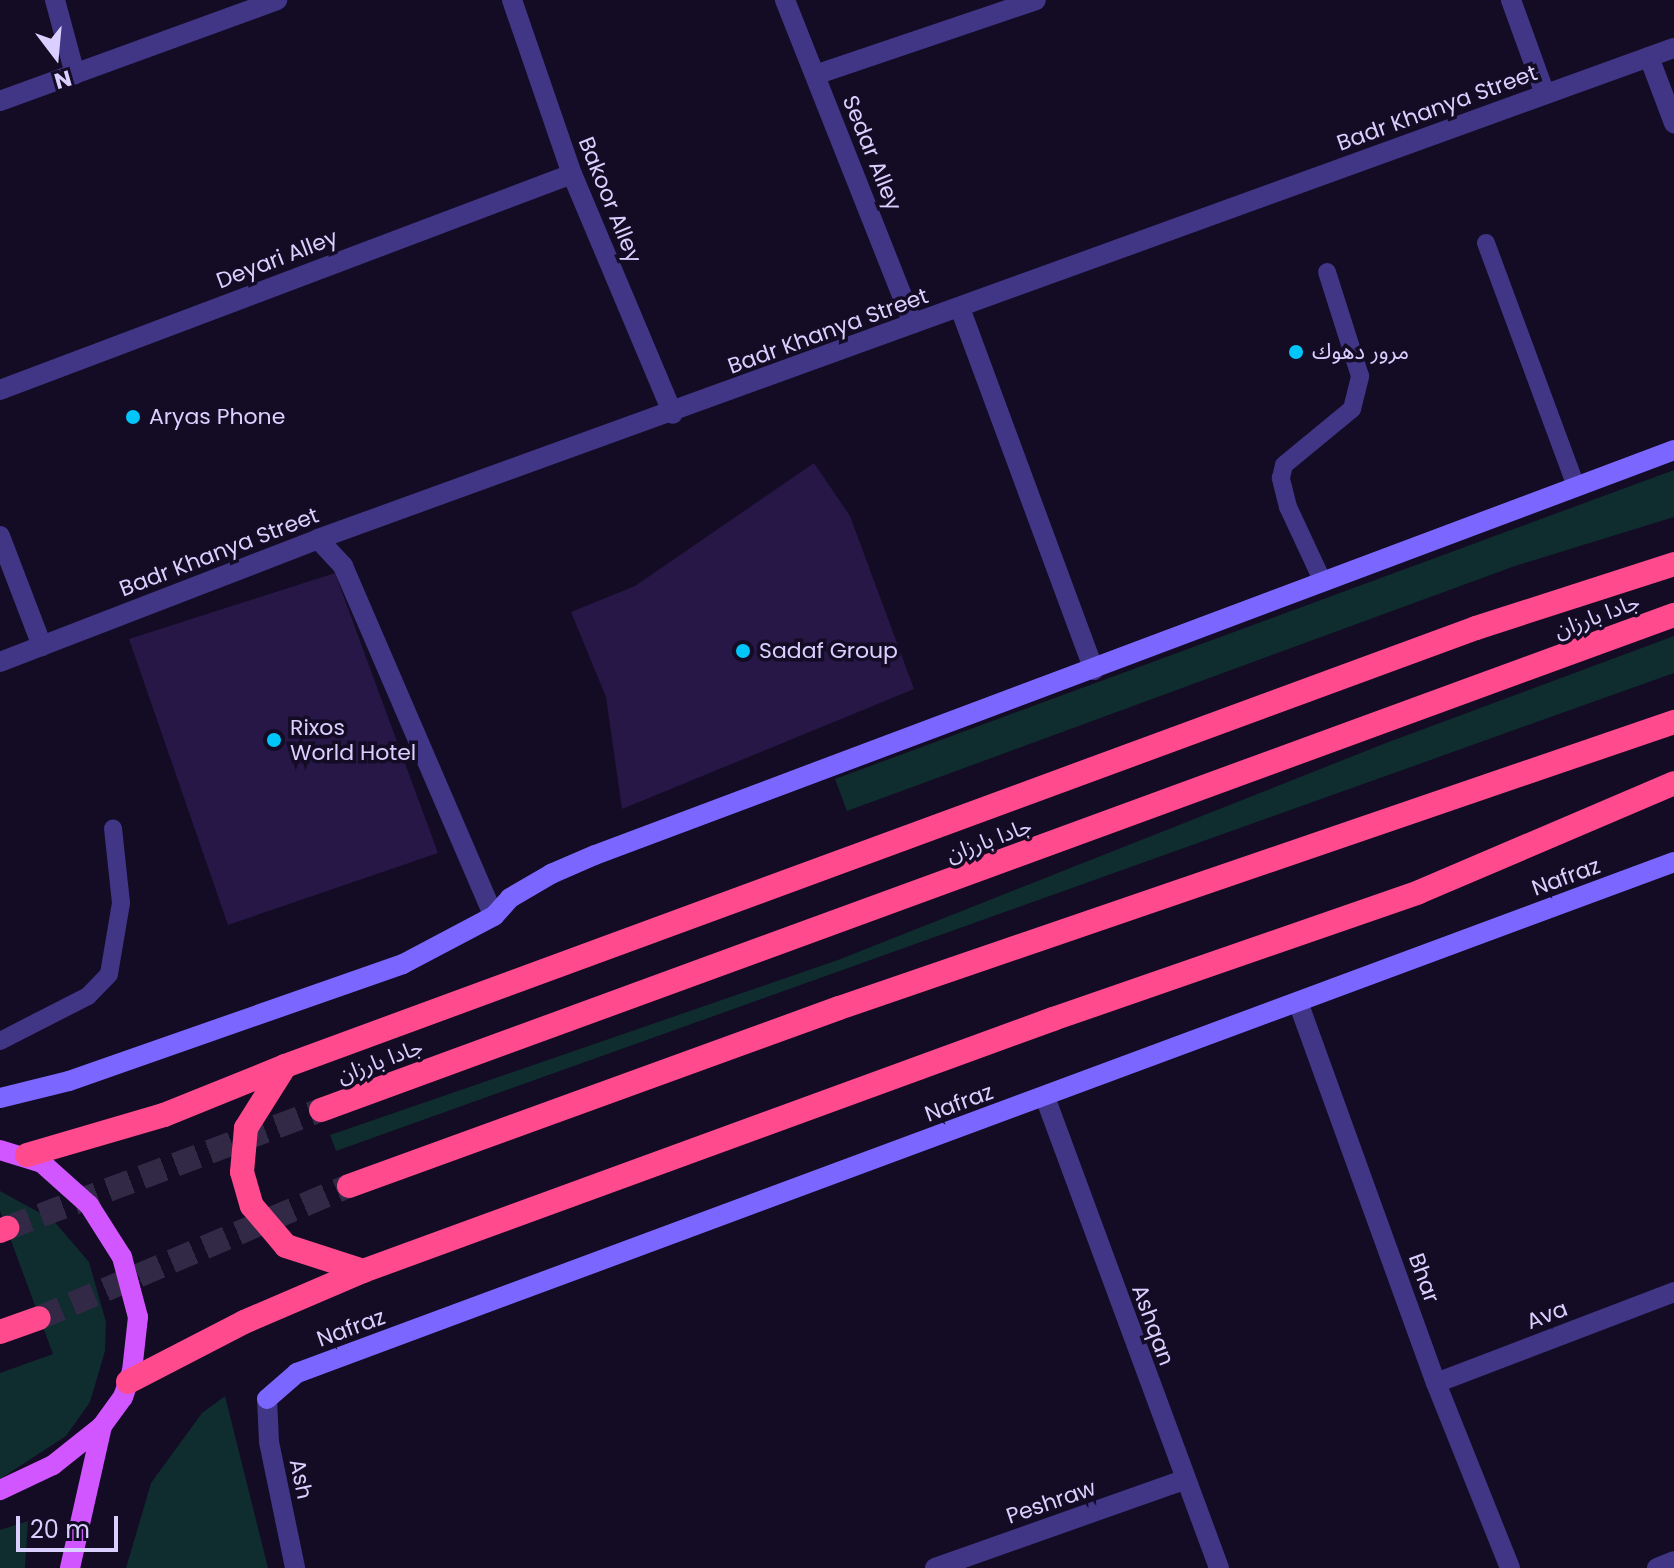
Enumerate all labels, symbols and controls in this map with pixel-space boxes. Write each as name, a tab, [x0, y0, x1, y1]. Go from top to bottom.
north arrow	[16, 16, 96, 96]
street label: Badr Khanya Street	[1333, 60, 1541, 156]
text: N	[51, 62, 75, 97]
street label: Sedar Alley	[837, 91, 907, 215]
street label: Bakoor Alley	[573, 133, 647, 267]
street label: Deyari Alley	[213, 224, 341, 294]
street label: Badr Khanya Street	[724, 283, 932, 379]
place label: مرور دهوك	[1312, 339, 1409, 365]
marker: مرور دهوك	[1287, 343, 1305, 361]
place label: Aryas Phone	[149, 404, 285, 430]
marker: Aryas Phone	[124, 408, 142, 426]
street label: Badr Khanya Street	[116, 502, 322, 602]
street label: جادا بارزان	[1551, 588, 1643, 644]
place label: Sadaf Group	[759, 638, 898, 664]
marker: Sadaf Group	[734, 642, 752, 660]
place label: Rixos World Hotel	[290, 714, 416, 766]
marker: Rixos World Hotel	[265, 731, 283, 749]
street label: جادا بارزان	[943, 812, 1035, 868]
street label: Nafraz	[1528, 853, 1604, 901]
street label: جادا بارزان	[334, 1033, 426, 1089]
street label: Nafraz	[921, 1079, 997, 1127]
street label: Bhar	[1403, 1250, 1445, 1306]
street label: Ashqan	[1126, 1281, 1180, 1369]
street label: Ava	[1523, 1295, 1571, 1335]
street label: Nafraz	[313, 1304, 389, 1352]
street label: Ash	[284, 1457, 318, 1501]
street label: Peshraw	[1003, 1474, 1099, 1530]
scale bar	[20, 1500, 122, 1550]
text: 20 m	[30, 1513, 90, 1546]

